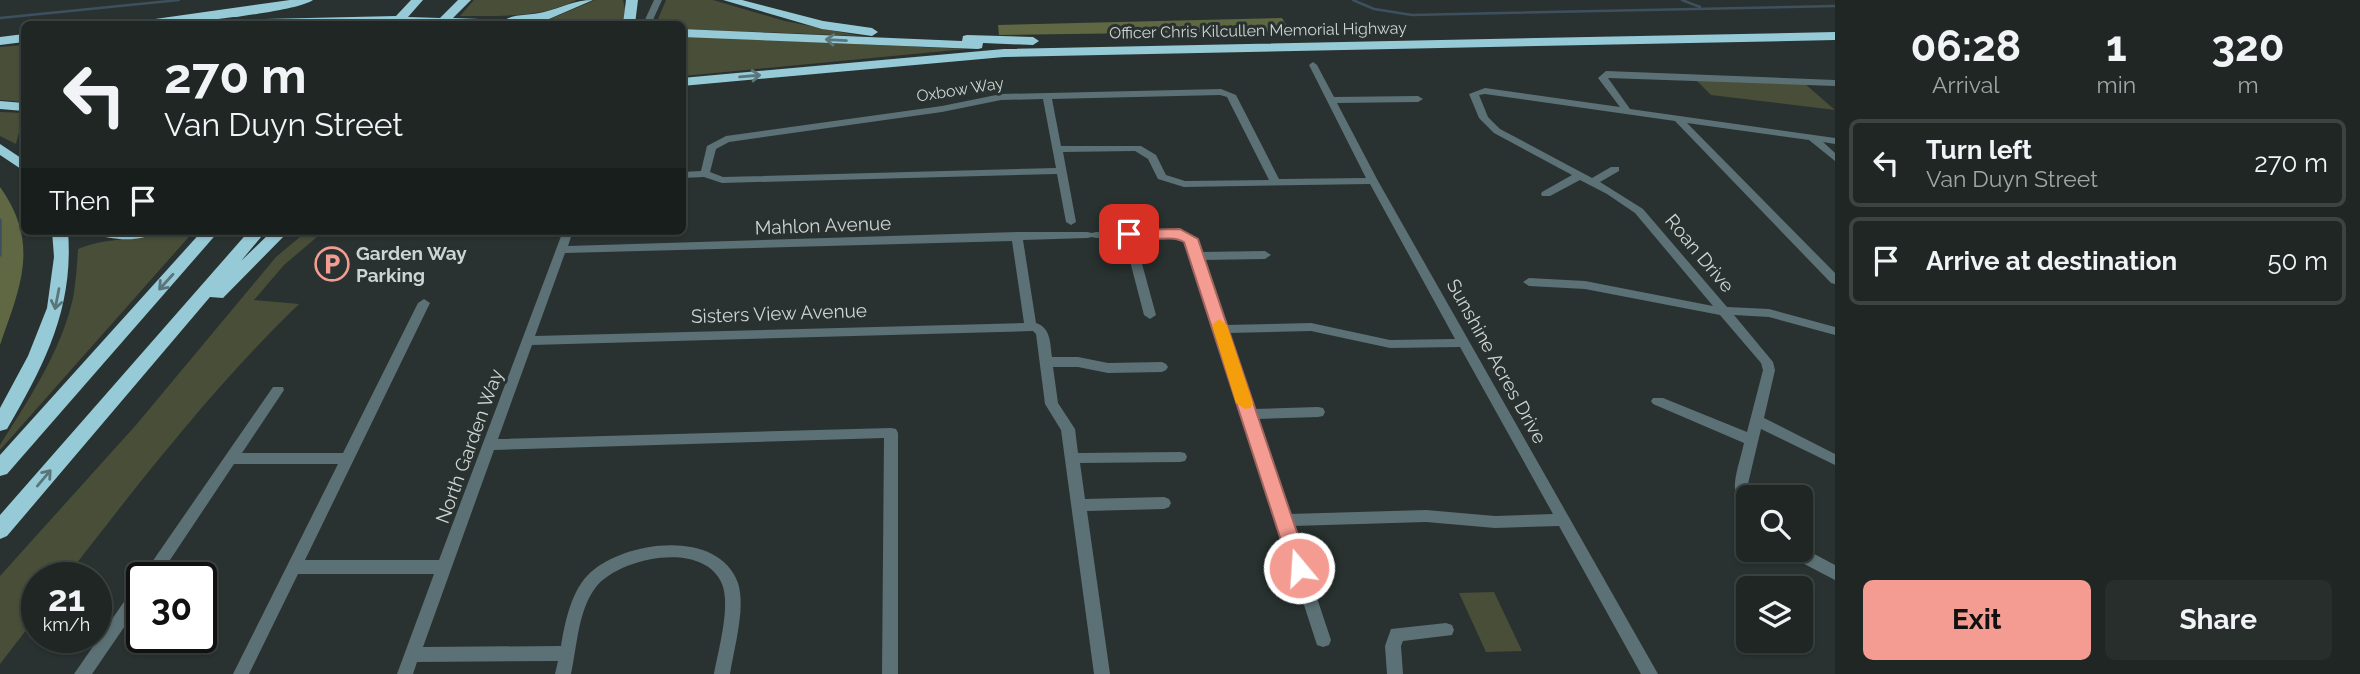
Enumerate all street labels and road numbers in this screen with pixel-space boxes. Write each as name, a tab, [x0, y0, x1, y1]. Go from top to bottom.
street label: Officer Chris Kilcullen Memorial Highway	[1109, 18, 1407, 43]
street label: Oxbow Way	[915, 73, 1005, 106]
street label: Roan Drive	[1661, 210, 1739, 296]
street label: Mahlon Avenue	[754, 212, 892, 238]
street label: Sunshine Acres Drive	[1443, 275, 1551, 447]
street label: Sisters View Avenue	[691, 299, 867, 327]
street label: North Garden Way	[431, 366, 507, 526]

